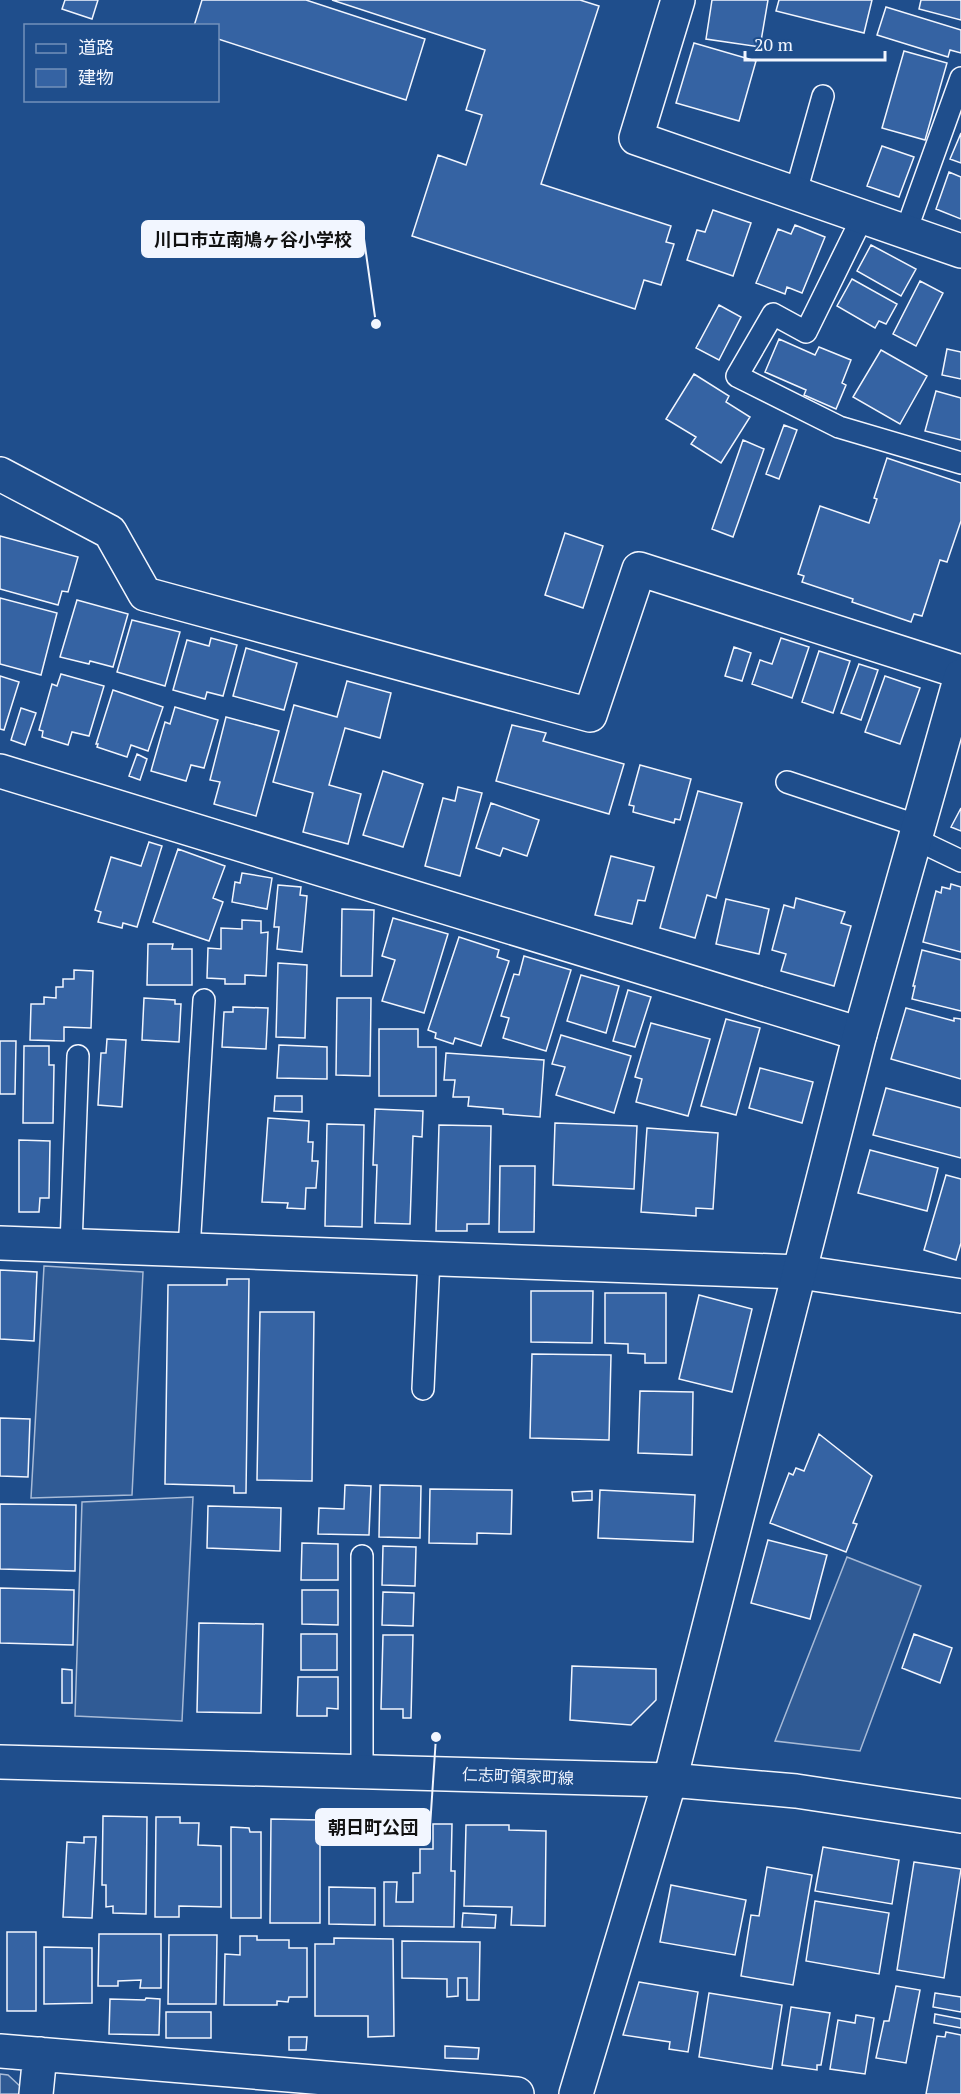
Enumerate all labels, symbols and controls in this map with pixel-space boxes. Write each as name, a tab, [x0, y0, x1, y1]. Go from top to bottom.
legend	[24, 24, 219, 102]
scale bar	[745, 24, 884, 62]
text: 20 m	[754, 32, 794, 56]
text: 道路	[78, 35, 114, 59]
text: 建物	[78, 65, 114, 89]
callout: 川口市立南鳩ヶ谷小学校	[142, 221, 364, 257]
text: 川口市立南鳩ヶ谷小学校	[154, 227, 352, 251]
street label: 仁志町領家町線	[462, 1763, 574, 1789]
callout: 朝日町公団	[316, 1809, 430, 1845]
text: 朝日町公団	[328, 1815, 418, 1839]

